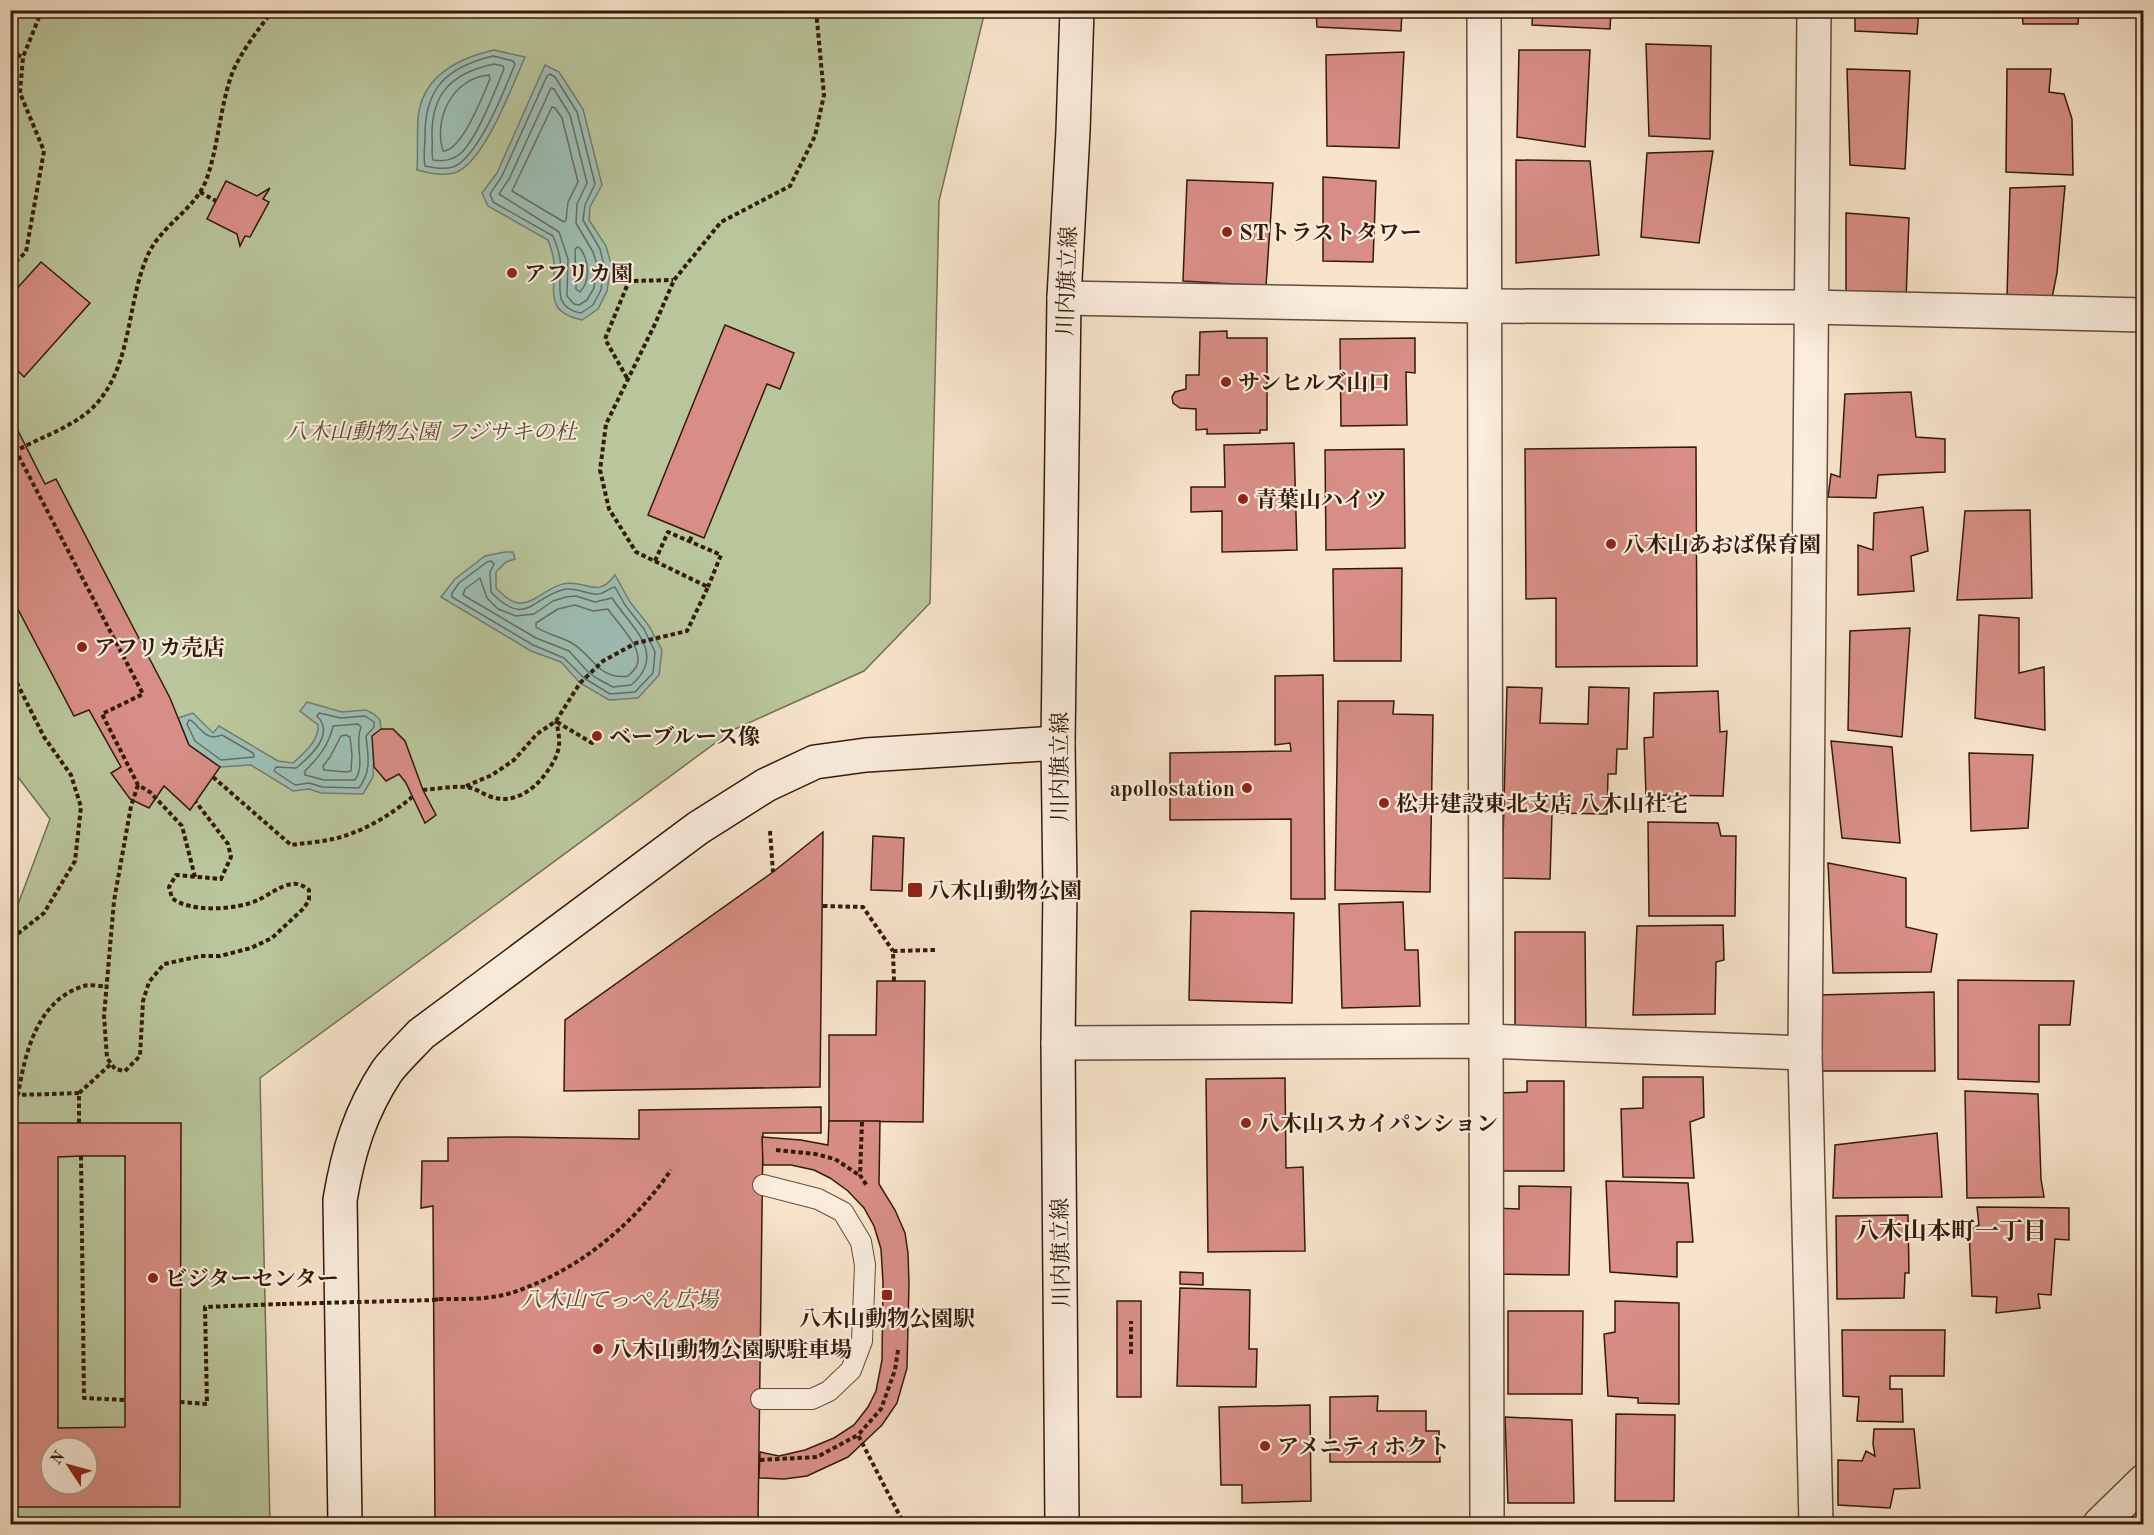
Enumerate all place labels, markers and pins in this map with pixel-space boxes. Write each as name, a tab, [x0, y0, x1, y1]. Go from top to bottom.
place label: STトラストタワー	[1239, 222, 1422, 245]
marker: STトラストタワー	[1220, 225, 1234, 239]
place label: アフリカ園	[524, 262, 633, 286]
marker: アフリカ園	[505, 266, 519, 280]
place label: サンヒルズ山口	[1238, 371, 1390, 395]
marker: サンヒルズ山口	[1219, 375, 1233, 389]
place label: 青葉山ハイツ	[1255, 488, 1387, 512]
marker: 青葉山ハイツ	[1236, 492, 1250, 506]
place label: 八木山あおば保育園	[1623, 533, 1821, 557]
marker: 八木山あおば保育園	[1604, 537, 1618, 551]
place label: アフリカ売店	[94, 636, 225, 660]
marker: アフリカ売店	[75, 640, 89, 654]
place label: ベーブルース像	[609, 725, 760, 749]
marker: ベーブルース像	[590, 729, 604, 743]
place label: apollostation	[1110, 779, 1235, 801]
marker: apollostation	[1240, 781, 1254, 795]
place label: 松井建設東北支店 八木山社宅	[1396, 792, 1688, 816]
marker: 松井建設東北支店 八木山社宅	[1377, 796, 1391, 810]
place label: 八木山動物公園	[928, 879, 1082, 903]
marker: 八木山動物公園	[906, 881, 924, 899]
place label: 八木山スカイパンション	[1258, 1112, 1498, 1136]
marker: 八木山スカイパンション	[1239, 1116, 1253, 1130]
place label: ビジターセンター	[165, 1268, 339, 1291]
marker: ビジターセンター	[146, 1271, 160, 1285]
marker: 八木山動物公園駅	[880, 1288, 894, 1302]
place label: 八木山動物公園駅	[799, 1307, 975, 1331]
place label: 八木山動物公園駅駐車場	[610, 1338, 852, 1362]
marker: 八木山動物公園駅駐車場	[591, 1342, 605, 1356]
place label: アメニティホクト	[1277, 1436, 1450, 1459]
marker: アメニティホクト	[1258, 1439, 1272, 1453]

